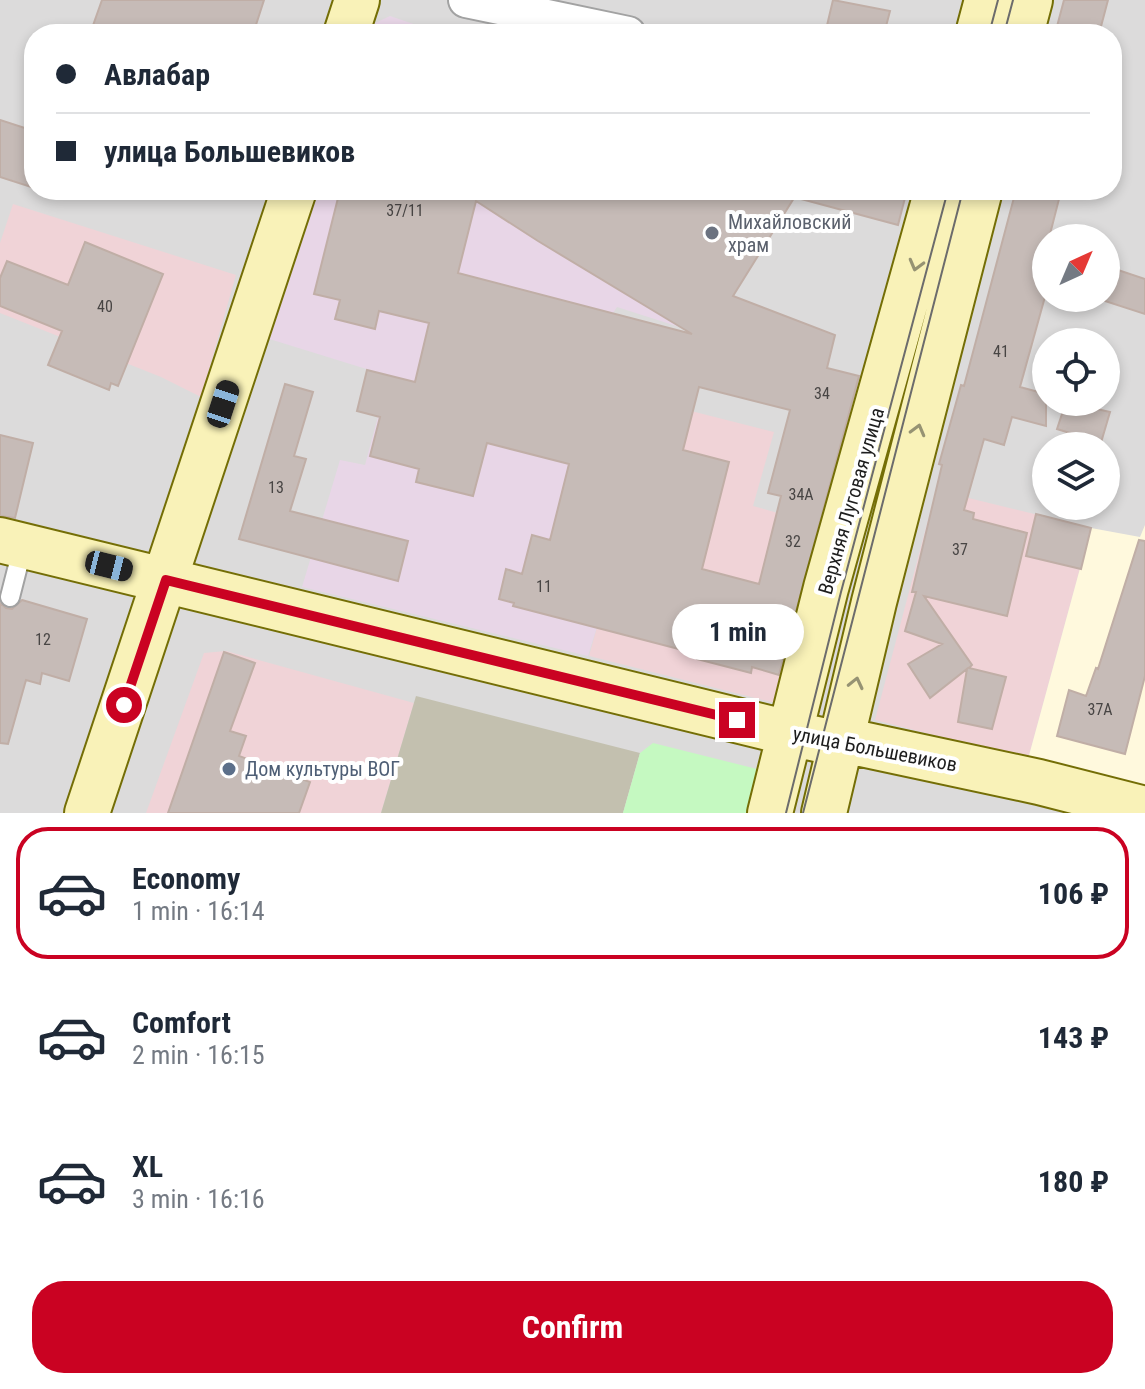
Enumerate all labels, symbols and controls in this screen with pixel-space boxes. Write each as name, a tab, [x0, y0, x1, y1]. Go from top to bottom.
text: Авлабар	[104, 57, 210, 92]
text: улица Большевиков	[104, 134, 355, 169]
house number: 37/11	[386, 201, 424, 220]
place label: Михайловский храм	[728, 210, 851, 257]
marker: Михайловский храм	[703, 224, 721, 242]
north arrow	[1032, 224, 1120, 312]
map controls	[1032, 224, 1120, 520]
one-way arrow	[909, 258, 925, 272]
house number: 40	[97, 297, 113, 316]
button: locate	[1032, 328, 1120, 416]
house number: 41	[993, 342, 1009, 361]
car	[204, 377, 242, 431]
house number: 34	[814, 384, 830, 403]
street label: Верхняя Луговая улица	[813, 405, 889, 597]
one-way arrow	[909, 424, 926, 438]
button: layers	[1032, 432, 1120, 520]
house number: 13	[268, 478, 284, 497]
house number: 34А	[788, 485, 814, 504]
house number: 32	[785, 532, 801, 551]
house number: 37	[952, 540, 968, 559]
car	[83, 549, 135, 583]
house number: 11	[536, 577, 552, 596]
callout: 1 min	[671, 604, 803, 660]
text: 1 min	[709, 617, 767, 647]
house number: 12	[35, 630, 51, 649]
one-way arrow	[847, 677, 864, 690]
route start	[106, 687, 142, 723]
house number: 37А	[1087, 700, 1113, 719]
route end	[719, 702, 755, 738]
street label: улица Большевиков	[791, 721, 959, 777]
place label: Дом культуры ВОГ	[245, 757, 400, 781]
marker: Дом культуры ВОГ	[220, 760, 238, 778]
icon: car	[36, 857, 108, 929]
text: Economy	[132, 861, 240, 896]
text: 106 ₽	[1038, 876, 1109, 911]
text: 1 min · 16:14	[132, 896, 265, 926]
icon: car	[36, 1001, 108, 1073]
text: Comfort	[132, 1005, 231, 1040]
text: 143 ₽	[1038, 1020, 1109, 1055]
text: 2 min · 16:15	[132, 1040, 265, 1070]
icon: car	[36, 1145, 108, 1217]
text: XL	[132, 1149, 163, 1184]
text: 180 ₽	[1038, 1164, 1109, 1199]
text: 3 min · 16:16	[132, 1184, 265, 1214]
button: Confirm	[32, 1281, 1113, 1373]

